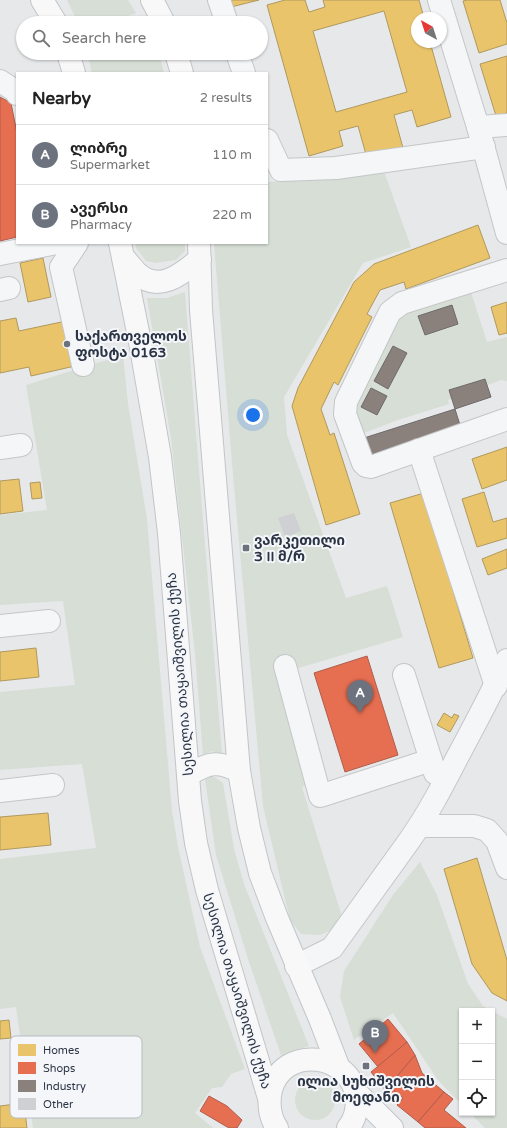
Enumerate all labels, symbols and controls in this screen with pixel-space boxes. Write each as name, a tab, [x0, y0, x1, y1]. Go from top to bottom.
north arrow	[411, 12, 447, 48]
search box	[16, 16, 268, 60]
icon: search	[30, 27, 52, 49]
text: Search here	[62, 29, 146, 47]
text: Nearby	[32, 88, 91, 109]
text: 2 results	[200, 90, 252, 106]
text: ლიბრე	[70, 139, 127, 157]
text: A	[40, 147, 50, 163]
text: 110 m	[212, 147, 252, 163]
text: Supermarket	[70, 157, 150, 173]
text: ავერსი	[70, 199, 128, 217]
text: B	[40, 207, 50, 223]
text: 220 m	[212, 207, 252, 223]
text: Pharmacy	[70, 217, 132, 233]
place label: საქართველოს ფოსტა 0163	[75, 328, 187, 361]
marker: საქართველოს ფოსტა 0163	[62, 339, 72, 349]
your location	[243, 405, 263, 425]
place label: ვარკეთილი 3 II მ/რ	[254, 532, 345, 565]
marker: ვარკეთილი 3 II მ/რ	[241, 543, 251, 553]
street label: სესილია თაყაიშვილის ქუჩა	[163, 572, 197, 776]
pin: A	[347, 680, 373, 713]
street label: სესილია თაყაიშვილის ქუჩა	[199, 891, 275, 1091]
map controls	[459, 1008, 495, 1116]
button: +	[459, 1008, 495, 1044]
pin: B	[362, 1020, 388, 1053]
legend	[10, 1036, 142, 1118]
text: Homes	[43, 1044, 79, 1057]
button: −	[459, 1044, 495, 1080]
marker: ილია სუხიშვილის მოედანი	[361, 1061, 371, 1071]
text: Shops	[43, 1062, 75, 1075]
place label: ილია სუხიშვილის მოედანი	[297, 1073, 435, 1106]
text: Industry	[43, 1080, 86, 1093]
button: locate	[459, 1080, 495, 1116]
text: Other	[43, 1098, 74, 1111]

